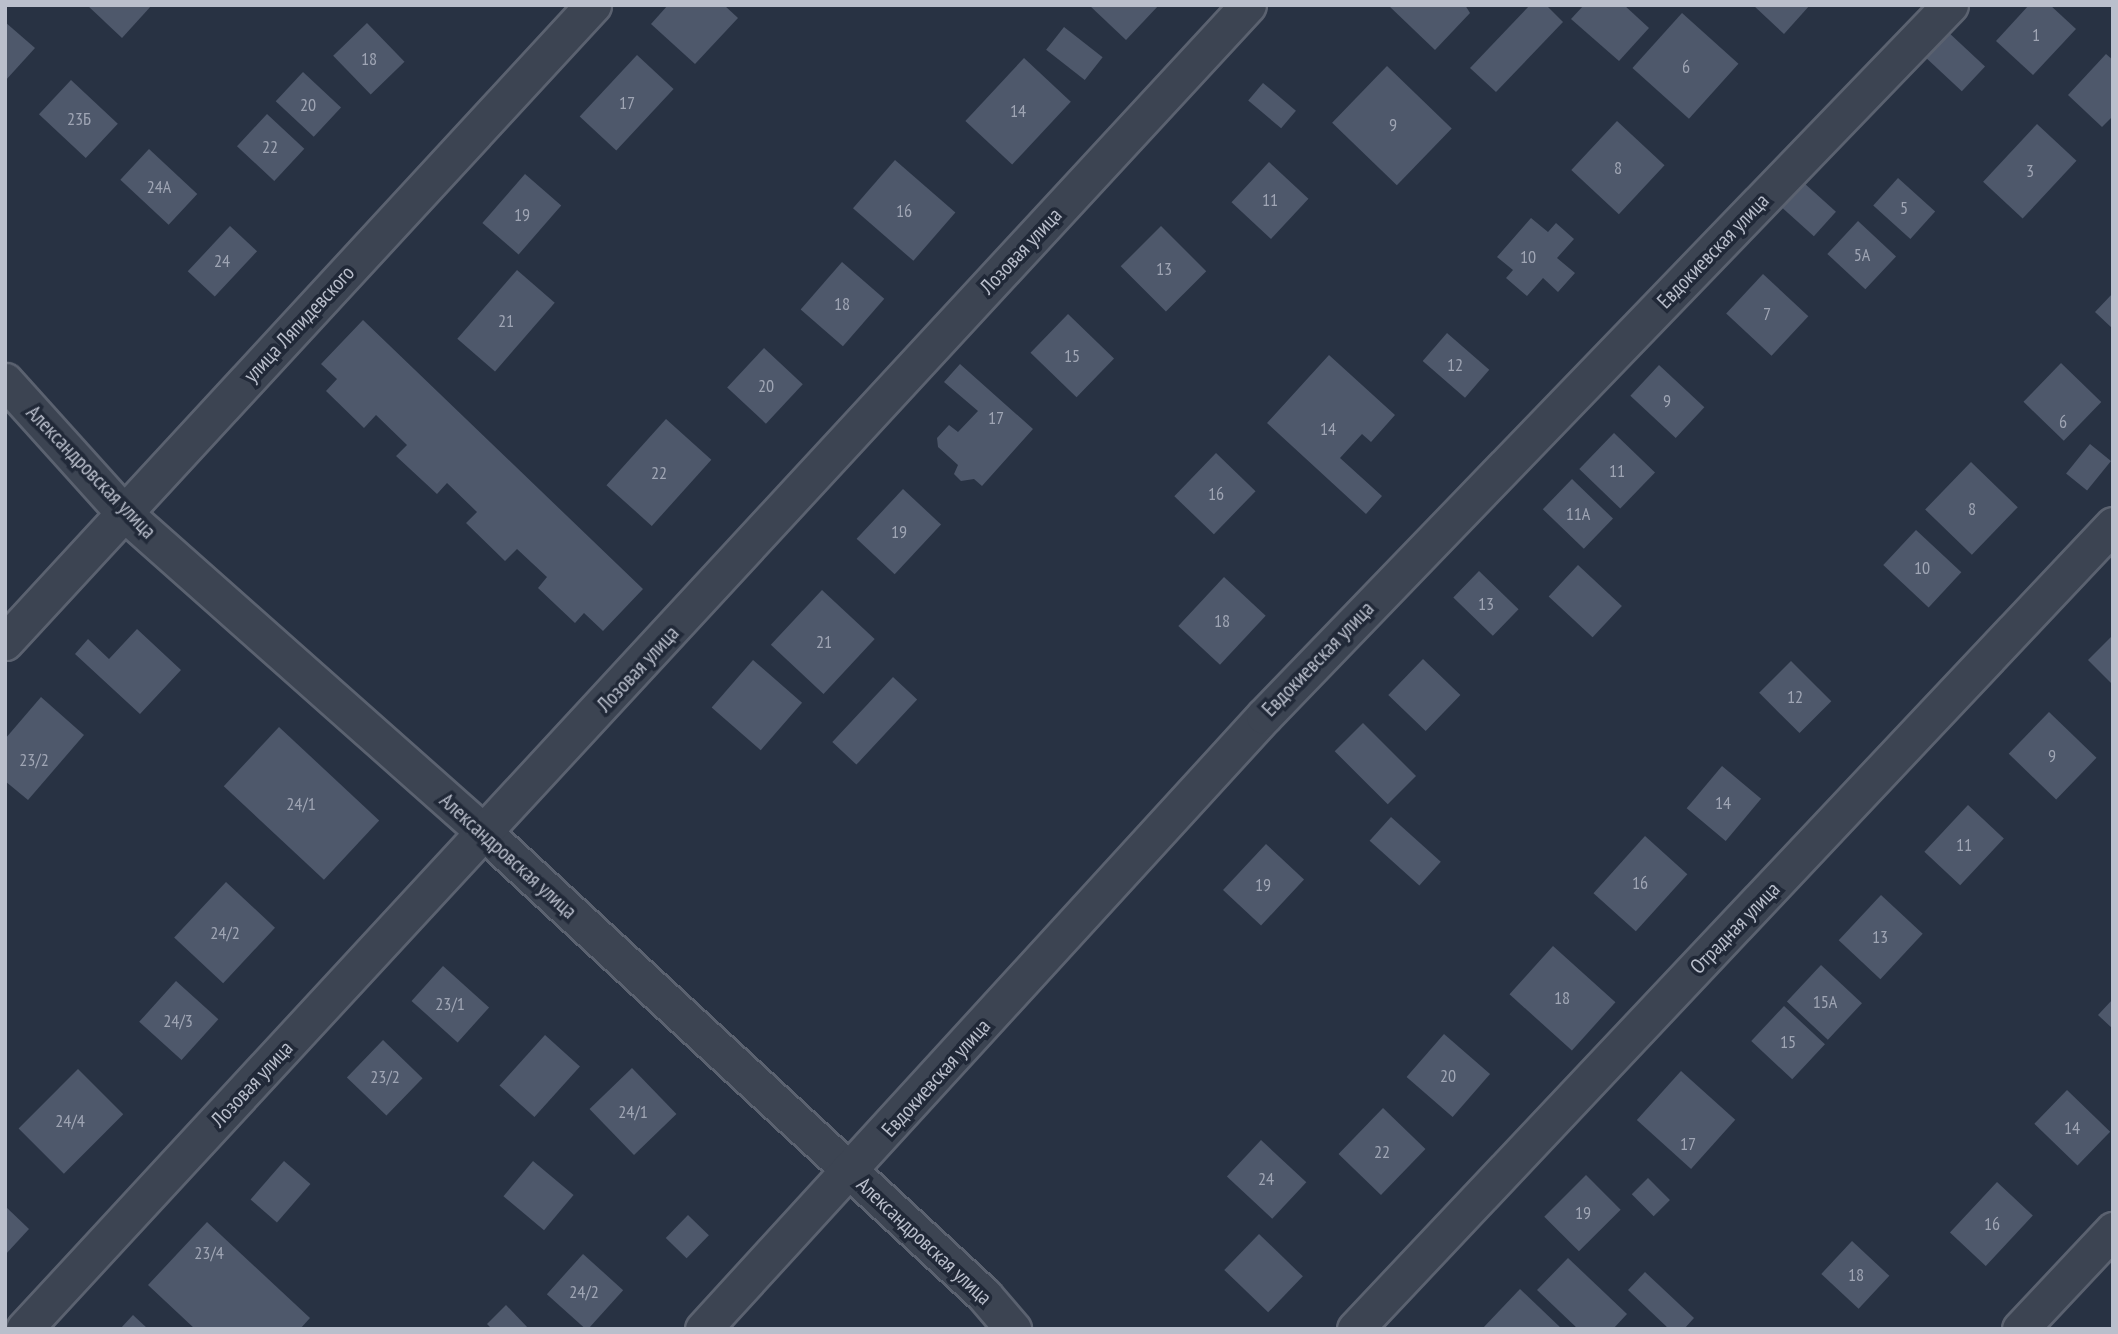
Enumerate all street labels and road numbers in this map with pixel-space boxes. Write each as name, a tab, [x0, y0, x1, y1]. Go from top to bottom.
street label: Евдокиевская улица	[1652, 188, 1774, 314]
street label: Лозовая улица	[975, 203, 1067, 299]
street label: улица Ляпидевского	[239, 260, 359, 388]
street label: Александровская улица	[21, 400, 161, 544]
street label: Евдокиевская улица	[1257, 596, 1379, 722]
street label: Лозовая улица	[592, 621, 684, 717]
street label: Александровская улица	[434, 788, 582, 924]
street label: Отрадная улица	[1685, 877, 1785, 979]
street label: Евдокиевская улица	[876, 1014, 996, 1142]
street label: Лозовая улица	[206, 1036, 298, 1132]
street label: Александровская улица	[851, 1172, 997, 1310]

